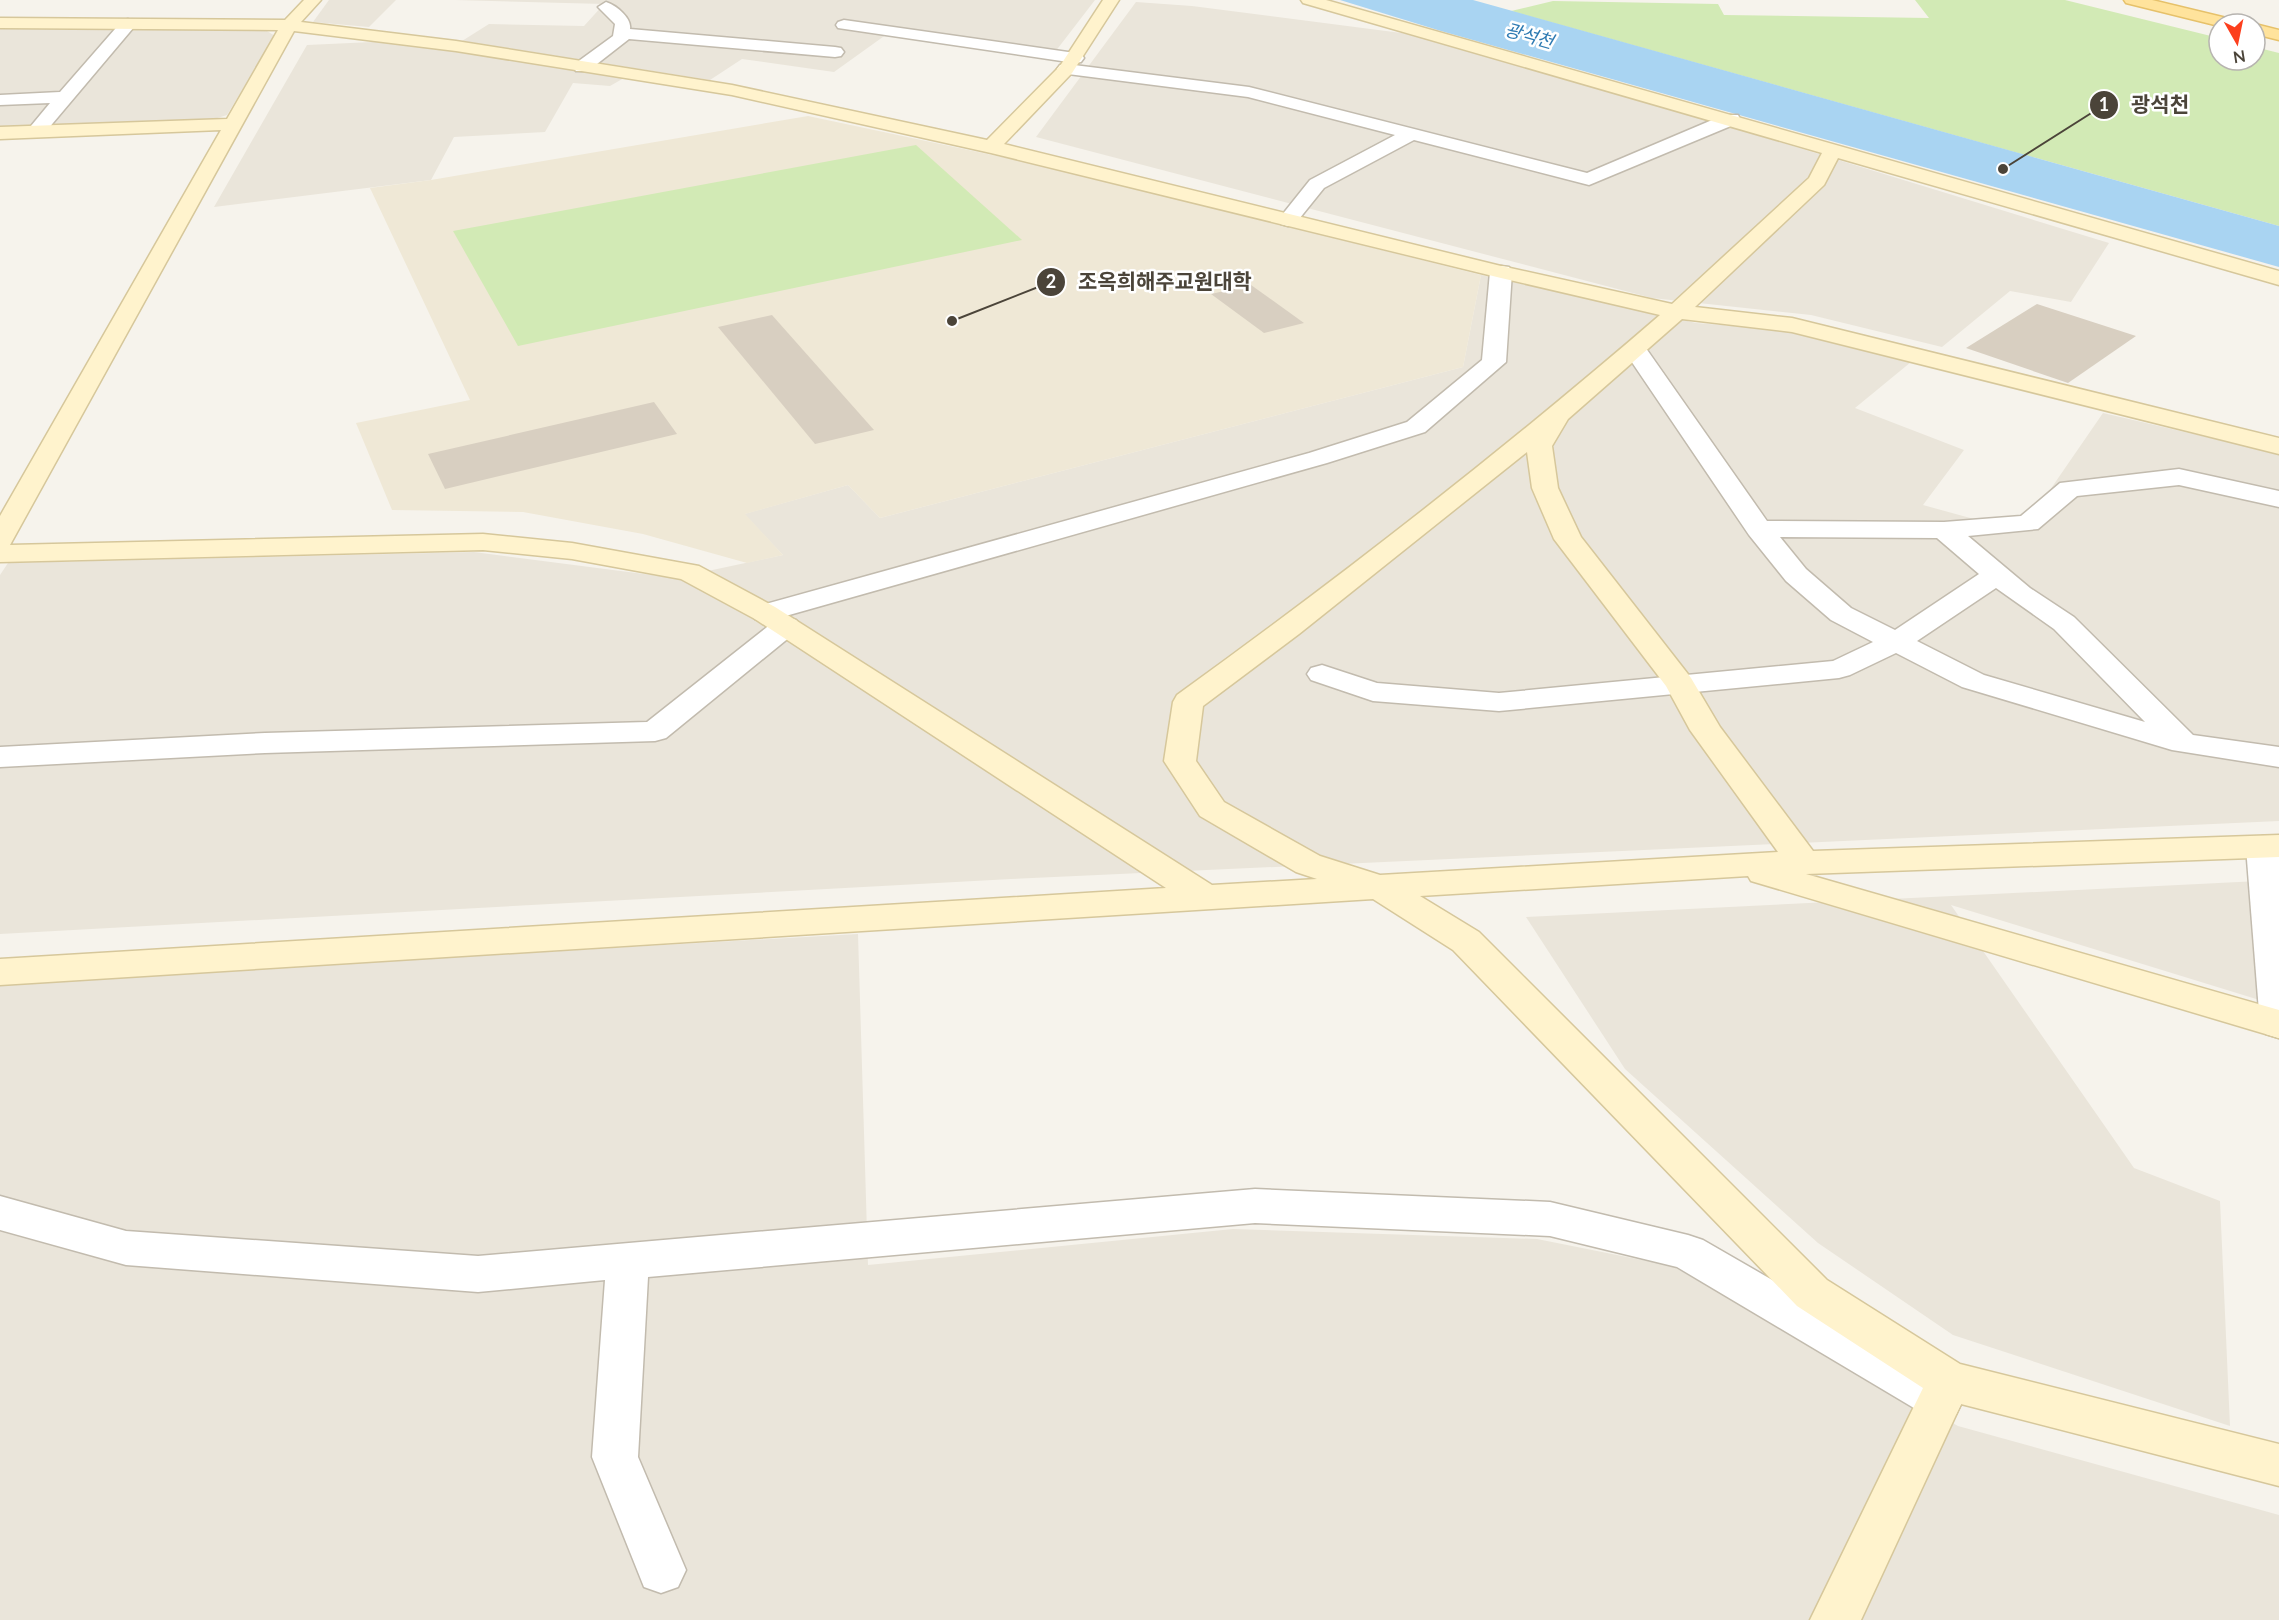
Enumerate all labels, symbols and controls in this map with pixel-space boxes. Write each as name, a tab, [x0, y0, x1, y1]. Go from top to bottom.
north arrow	[2207, 12, 2267, 72]
water label: 광석천	[1502, 18, 1559, 53]
text: N	[2232, 47, 2247, 68]
callout: 광석천	[2089, 85, 2201, 124]
text: 광석천	[2131, 91, 2189, 116]
text: 1	[2099, 93, 2109, 115]
callout: 조옥희해주교원대학	[1036, 262, 1264, 301]
text: 조옥희해주교원대학	[1078, 268, 1252, 293]
text: 2	[1046, 270, 1056, 292]

